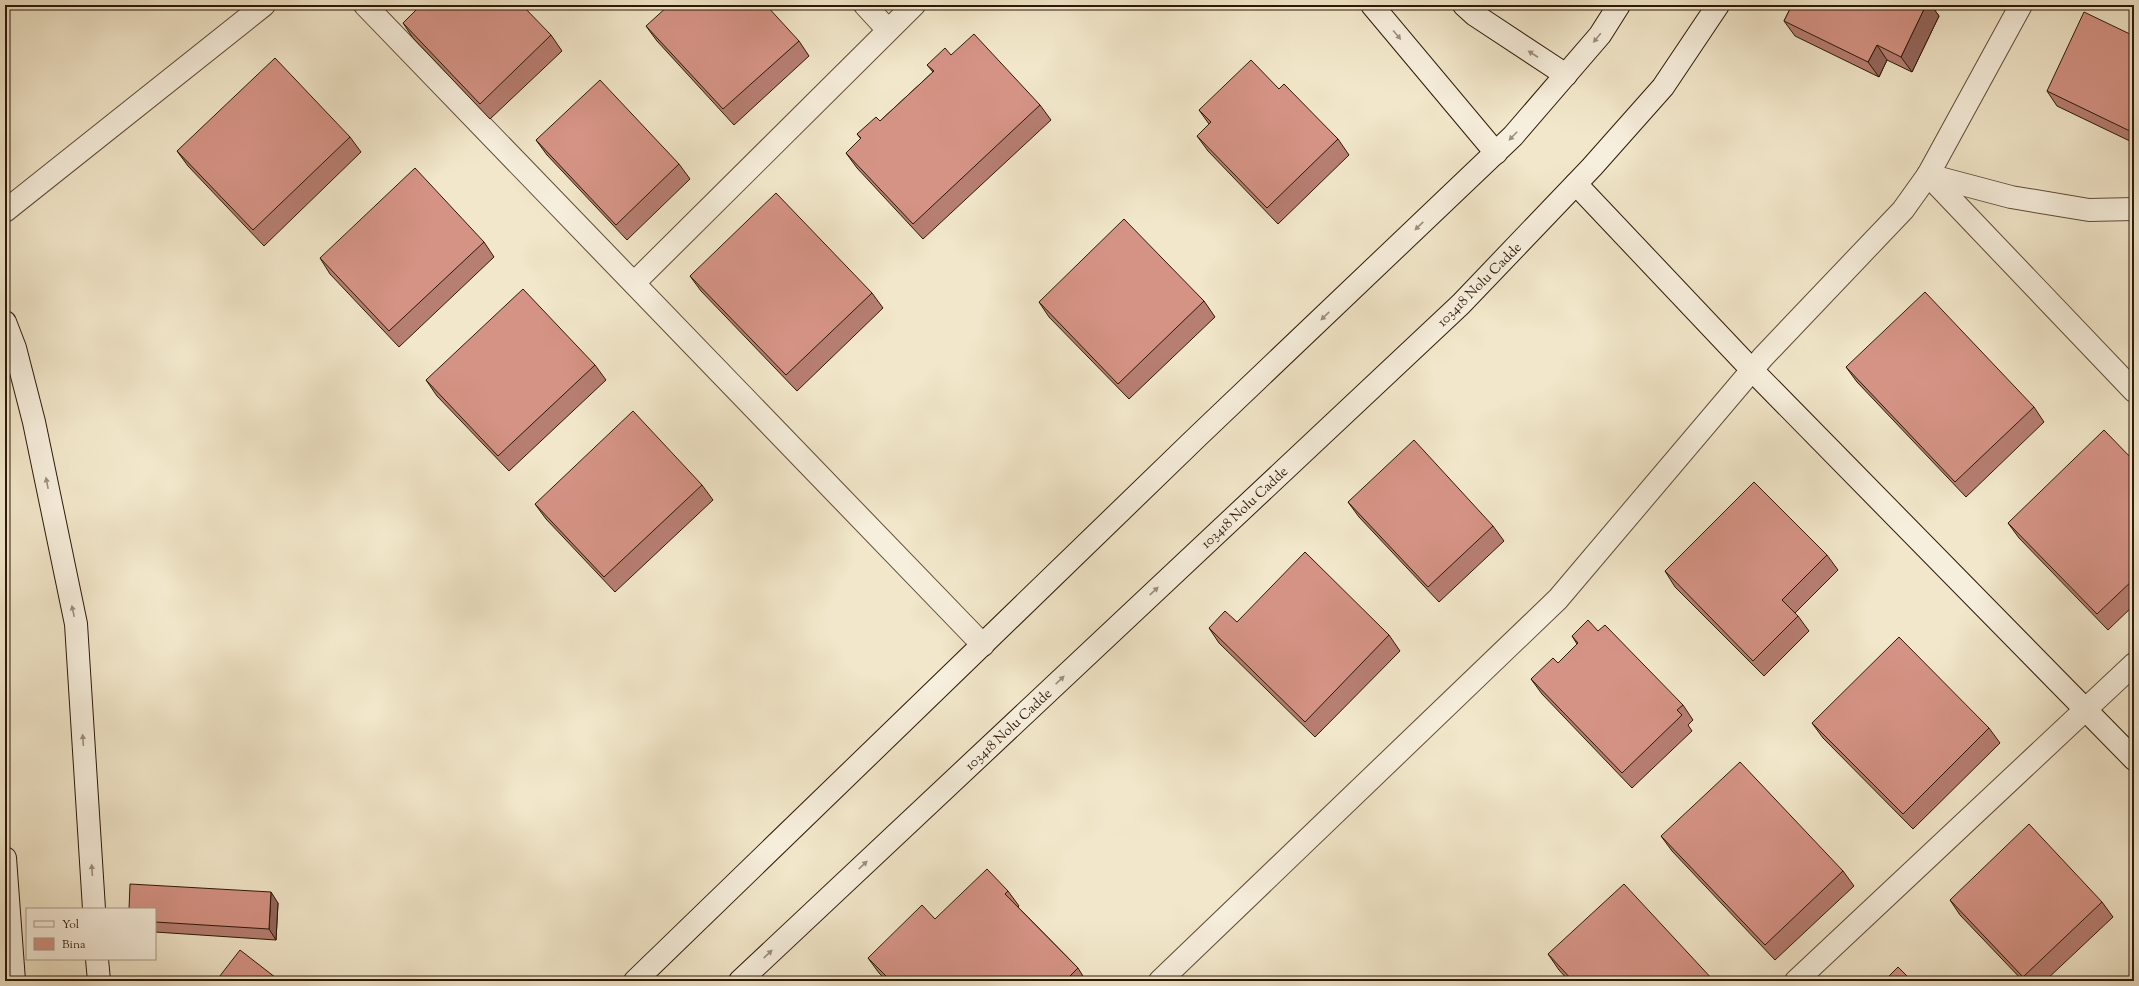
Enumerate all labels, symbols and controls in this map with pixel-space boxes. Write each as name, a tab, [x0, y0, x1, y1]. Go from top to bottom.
one-way arrow	[1393, 30, 1402, 40]
one-way arrow	[1593, 32, 1602, 43]
one-way arrow	[1528, 50, 1538, 58]
one-way arrow	[1508, 131, 1518, 141]
one-way arrow	[1414, 221, 1424, 231]
street label: 103418 Nolu Cadde	[1434, 239, 1527, 332]
one-way arrow	[1320, 311, 1330, 321]
street label: 103418 Nolu Cadde	[1197, 463, 1293, 554]
one-way arrow	[44, 477, 50, 490]
one-way arrow	[1149, 586, 1159, 596]
one-way arrow	[70, 605, 76, 617]
one-way arrow	[1055, 676, 1064, 685]
street label: 103418 Nolu Cadde	[961, 685, 1057, 776]
one-way arrow	[80, 734, 87, 746]
one-way arrow	[858, 860, 868, 870]
one-way arrow	[88, 864, 95, 876]
legend	[26, 908, 156, 960]
text: Yol	[62, 916, 80, 934]
text: Bina	[62, 936, 86, 954]
one-way arrow	[763, 949, 773, 959]

